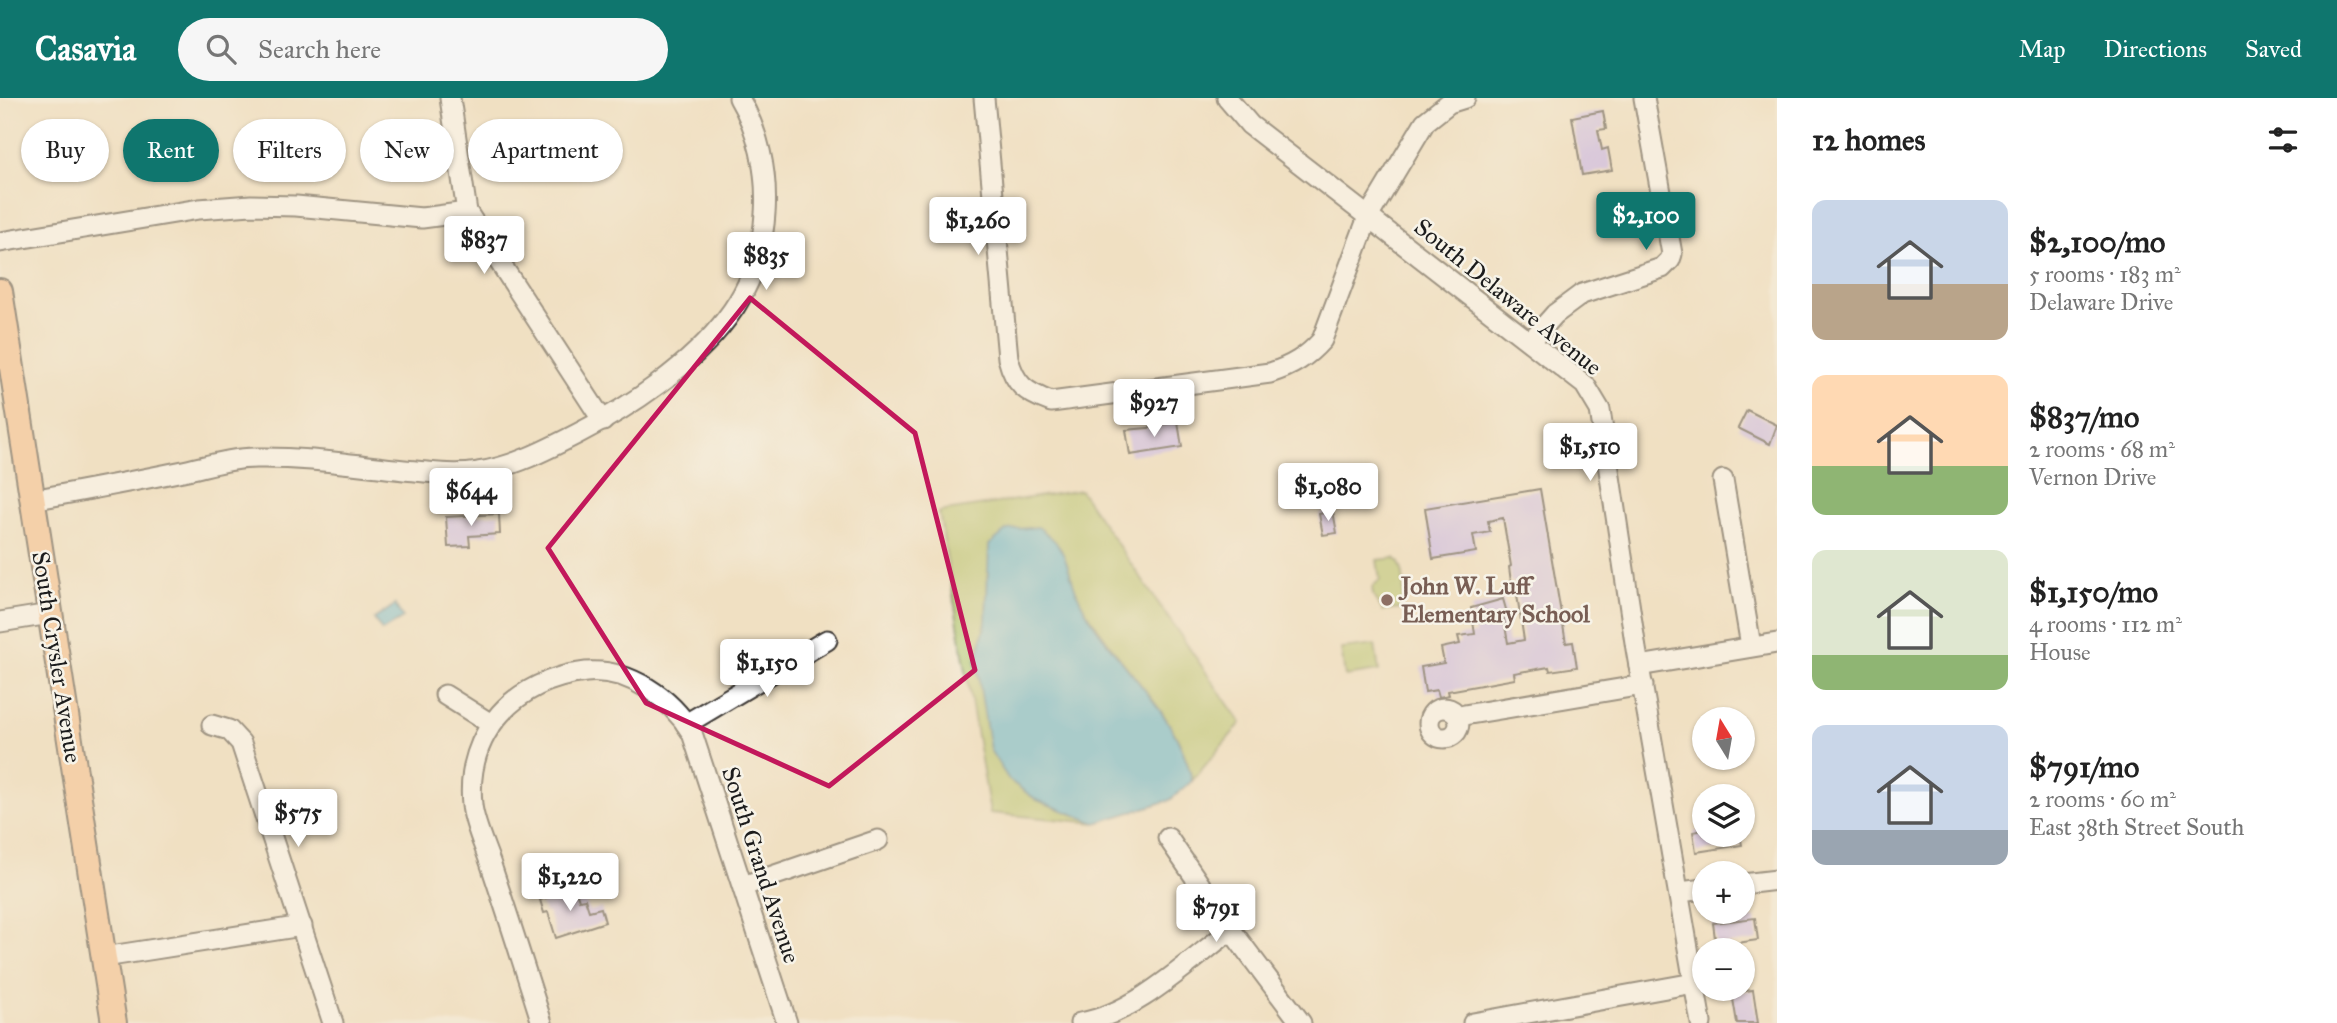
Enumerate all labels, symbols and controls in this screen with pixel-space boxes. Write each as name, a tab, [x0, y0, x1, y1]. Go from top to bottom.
search box	[178, 18, 668, 81]
text: Casavia	[35, 29, 136, 69]
icon: search	[202, 30, 240, 68]
text: Search here	[258, 33, 381, 65]
text: Map	[2019, 34, 2066, 64]
text: Directions	[2104, 34, 2207, 64]
text: Saved	[2245, 34, 2302, 64]
chip: Buy	[21, 119, 109, 182]
chip: Rent	[123, 119, 219, 182]
chip: Filters	[233, 119, 346, 182]
chip: New	[360, 119, 454, 182]
chip: Apartment	[468, 119, 623, 182]
icon: filters	[2264, 121, 2302, 159]
text: 12 homes	[1812, 122, 1925, 158]
pin: $2,100	[1589, 192, 1703, 252]
pin: $1,260	[921, 198, 1035, 257]
text: $2,100	[1612, 201, 1680, 229]
text: $1,260	[945, 206, 1011, 234]
street label: South Delaware Avenue	[1408, 212, 1608, 382]
pin: $837	[443, 216, 525, 276]
text: $2,100/mo	[2029, 224, 2165, 260]
text: $837	[460, 225, 508, 253]
icon: home	[1868, 228, 1952, 312]
pin: $835	[725, 232, 807, 292]
text: $835	[743, 241, 789, 269]
text: 5 rooms · 183 m²	[2029, 260, 2181, 288]
text: Delaware Drive	[2029, 288, 2173, 316]
pin: $927	[1113, 380, 1195, 439]
text: $927	[1129, 388, 1179, 416]
text: $837/mo	[2029, 399, 2139, 435]
icon: home	[1868, 403, 1952, 487]
pin: $1,510	[1533, 424, 1647, 483]
text: $1,510	[1559, 432, 1621, 460]
text: 2 rooms · 68 m²	[2029, 435, 2175, 463]
text: Vernon Drive	[2029, 463, 2156, 491]
pin: $1,080	[1271, 464, 1385, 523]
pin: $644	[430, 468, 512, 528]
text: $1,080	[1294, 472, 1362, 500]
text: $644	[445, 477, 497, 505]
street label: South Crysler Avenue	[25, 549, 89, 765]
place label: John W. Luff Elementary School	[1398, 571, 1590, 629]
text: $1,150/mo	[2029, 574, 2158, 610]
icon: home	[1868, 578, 1952, 662]
marker: John W. Luff Elementary School	[1379, 592, 1395, 608]
text: 4 rooms · 112 m²	[2029, 610, 2182, 638]
text: House	[2029, 638, 2091, 666]
pin: $1,150	[710, 640, 824, 699]
text: $1,150	[736, 648, 798, 676]
north arrow	[1692, 707, 1755, 770]
map controls	[1692, 707, 1755, 1001]
text: $791/mo	[2029, 749, 2139, 785]
icon: home	[1868, 753, 1952, 837]
street label: South Grand Avenue	[715, 763, 807, 967]
button: layers	[1692, 784, 1755, 847]
text: 2 rooms · 60 m²	[2029, 785, 2176, 813]
pin: $575	[257, 790, 339, 849]
text: $575	[274, 798, 322, 826]
text: East 38th Street South	[2029, 813, 2244, 841]
pin: $1,220	[513, 854, 627, 913]
button: +	[1692, 861, 1755, 924]
text: $1,220	[538, 862, 602, 890]
pin: $791	[1175, 884, 1257, 944]
text: $791	[1192, 893, 1240, 921]
button: −	[1692, 938, 1755, 1001]

